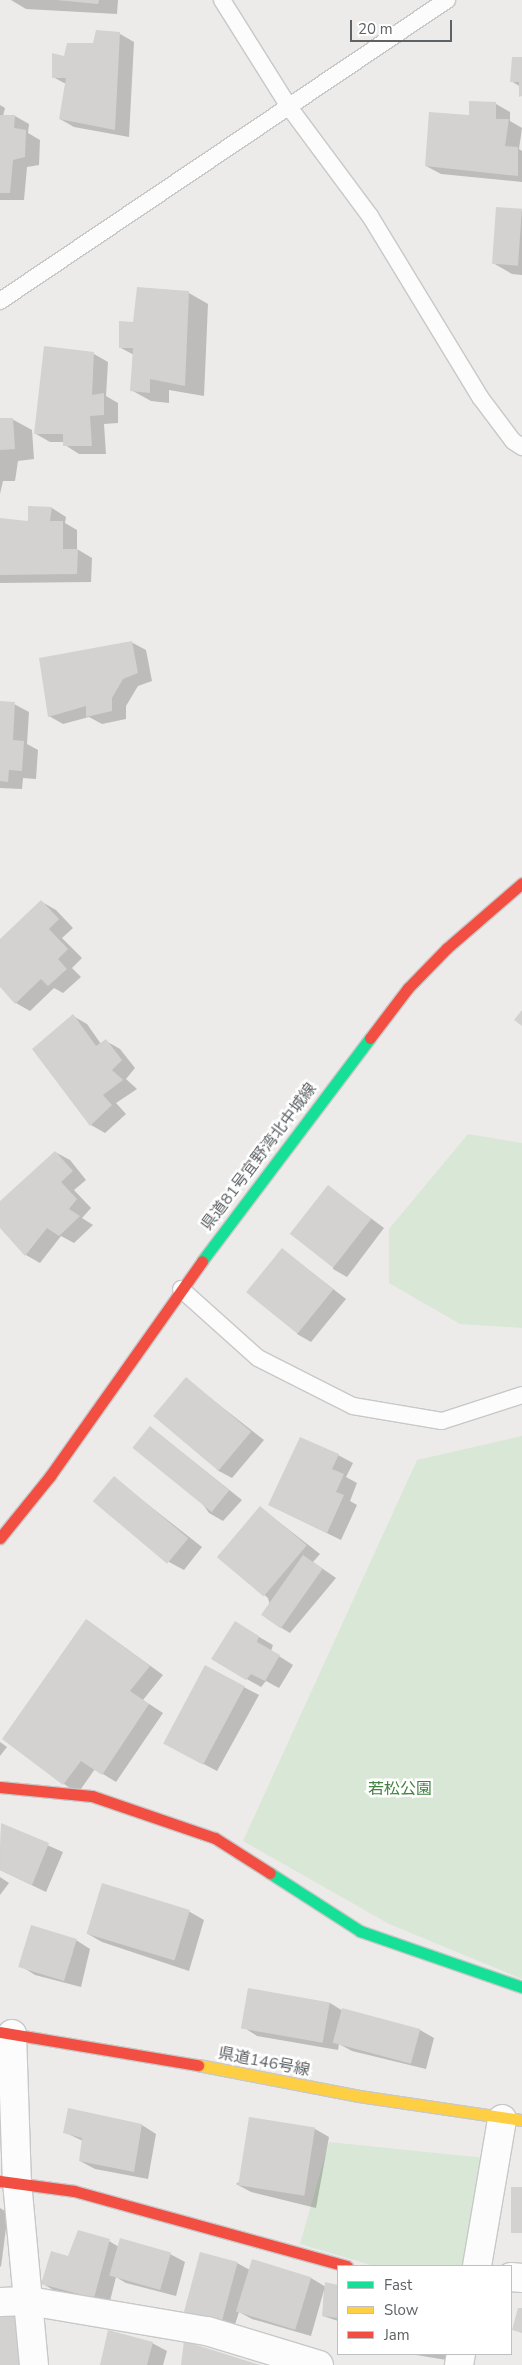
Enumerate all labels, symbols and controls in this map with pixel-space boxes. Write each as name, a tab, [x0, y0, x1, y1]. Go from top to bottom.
scale bar	[352, 10, 454, 42]
text: 20 m	[358, 19, 393, 39]
street label: 県道81号宜野湾北中城線	[197, 1080, 321, 1234]
park label: 若松公園	[368, 1779, 432, 1799]
street label: 県道146号線	[217, 2044, 311, 2080]
legend	[337, 2265, 512, 2355]
text: Fast	[384, 2275, 412, 2295]
text: Slow	[384, 2300, 418, 2320]
text: Jam	[384, 2325, 410, 2345]

